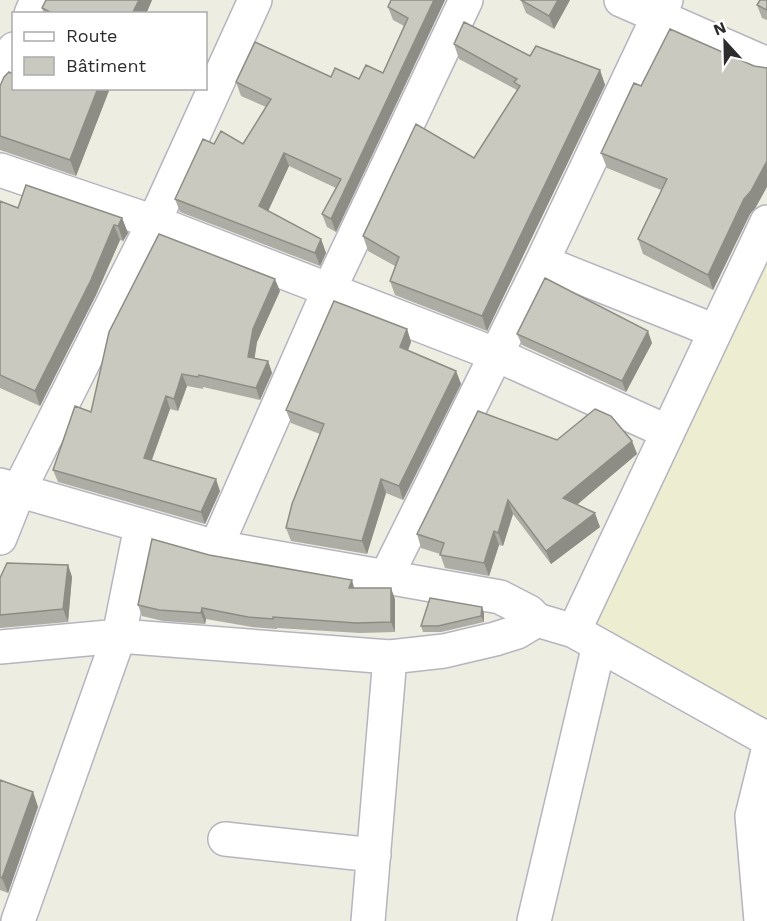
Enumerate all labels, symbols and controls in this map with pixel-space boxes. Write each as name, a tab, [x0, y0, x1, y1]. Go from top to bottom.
legend	[12, 12, 207, 90]
north arrow	[695, 12, 755, 72]
text: N	[711, 18, 729, 40]
text: Route	[66, 25, 118, 46]
text: Bâtiment	[66, 55, 146, 76]

